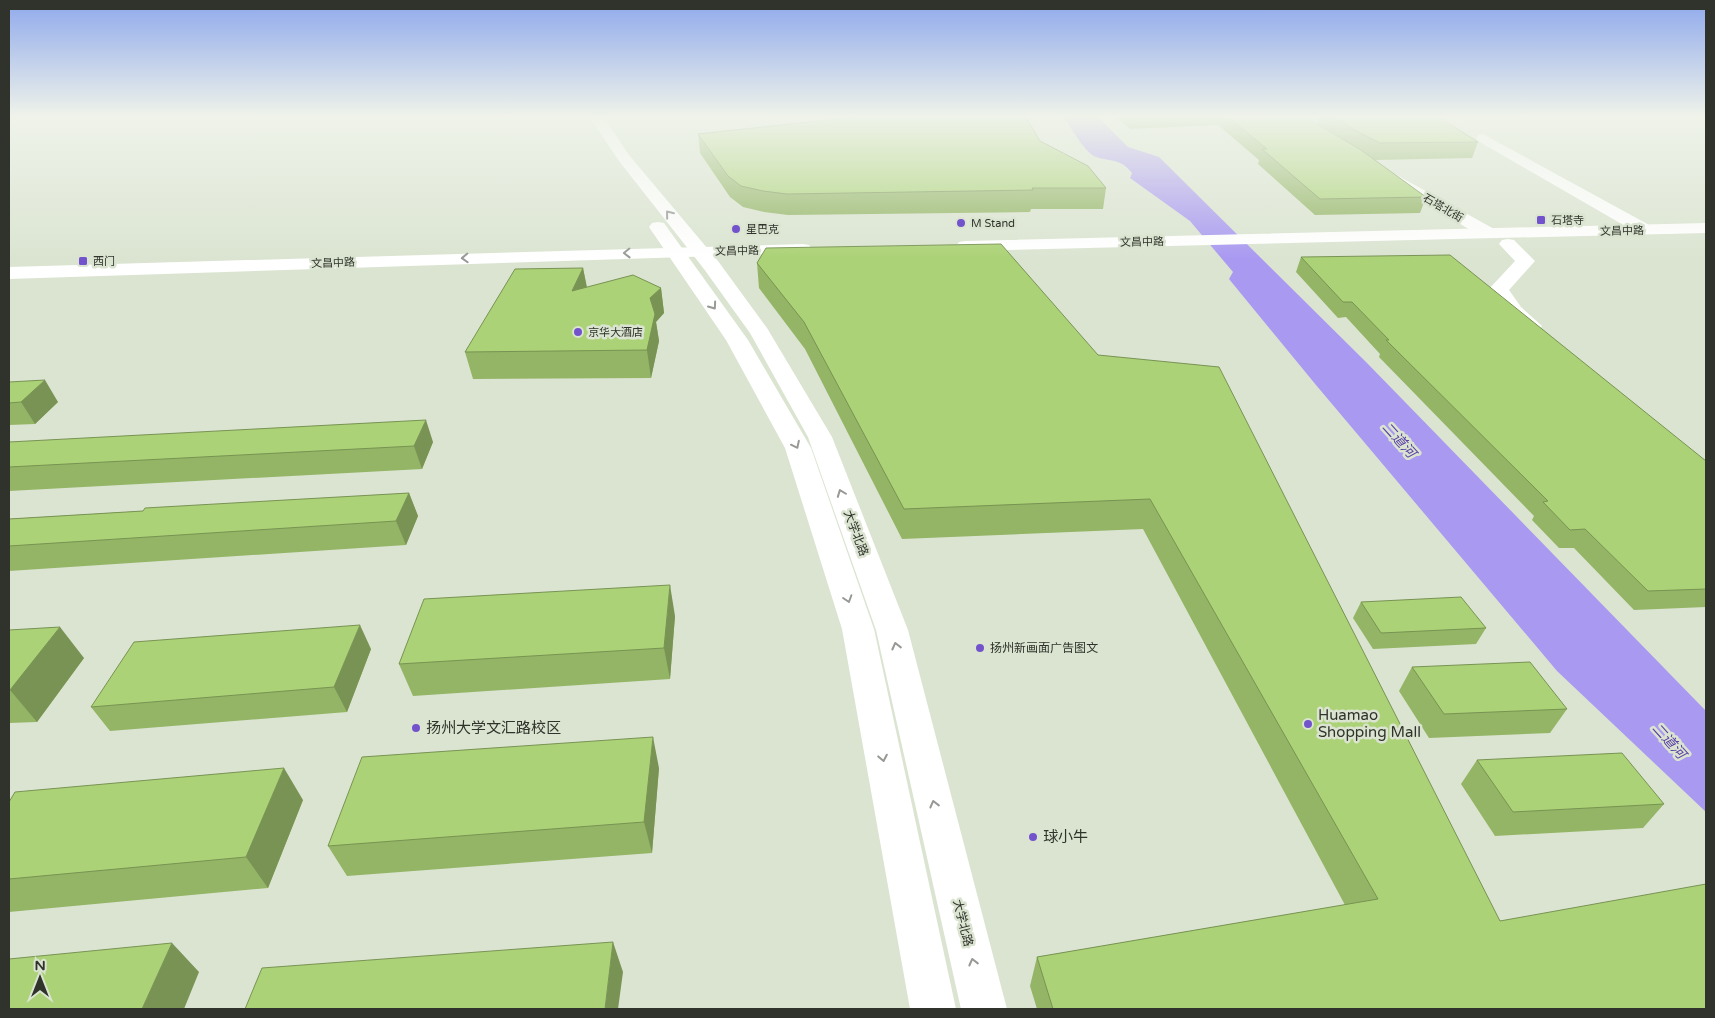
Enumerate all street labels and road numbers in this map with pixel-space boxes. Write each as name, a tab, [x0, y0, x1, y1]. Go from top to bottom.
street label: 石塔北街	[1421, 191, 1465, 225]
street label: 文昌中路	[1600, 224, 1644, 238]
street label: 文昌中路	[1120, 235, 1164, 249]
street label: 文昌中路	[715, 244, 759, 258]
street label: 文昌中路	[311, 256, 355, 270]
street label: 大学北路	[841, 508, 871, 558]
street label: 大学北路	[950, 898, 976, 948]

